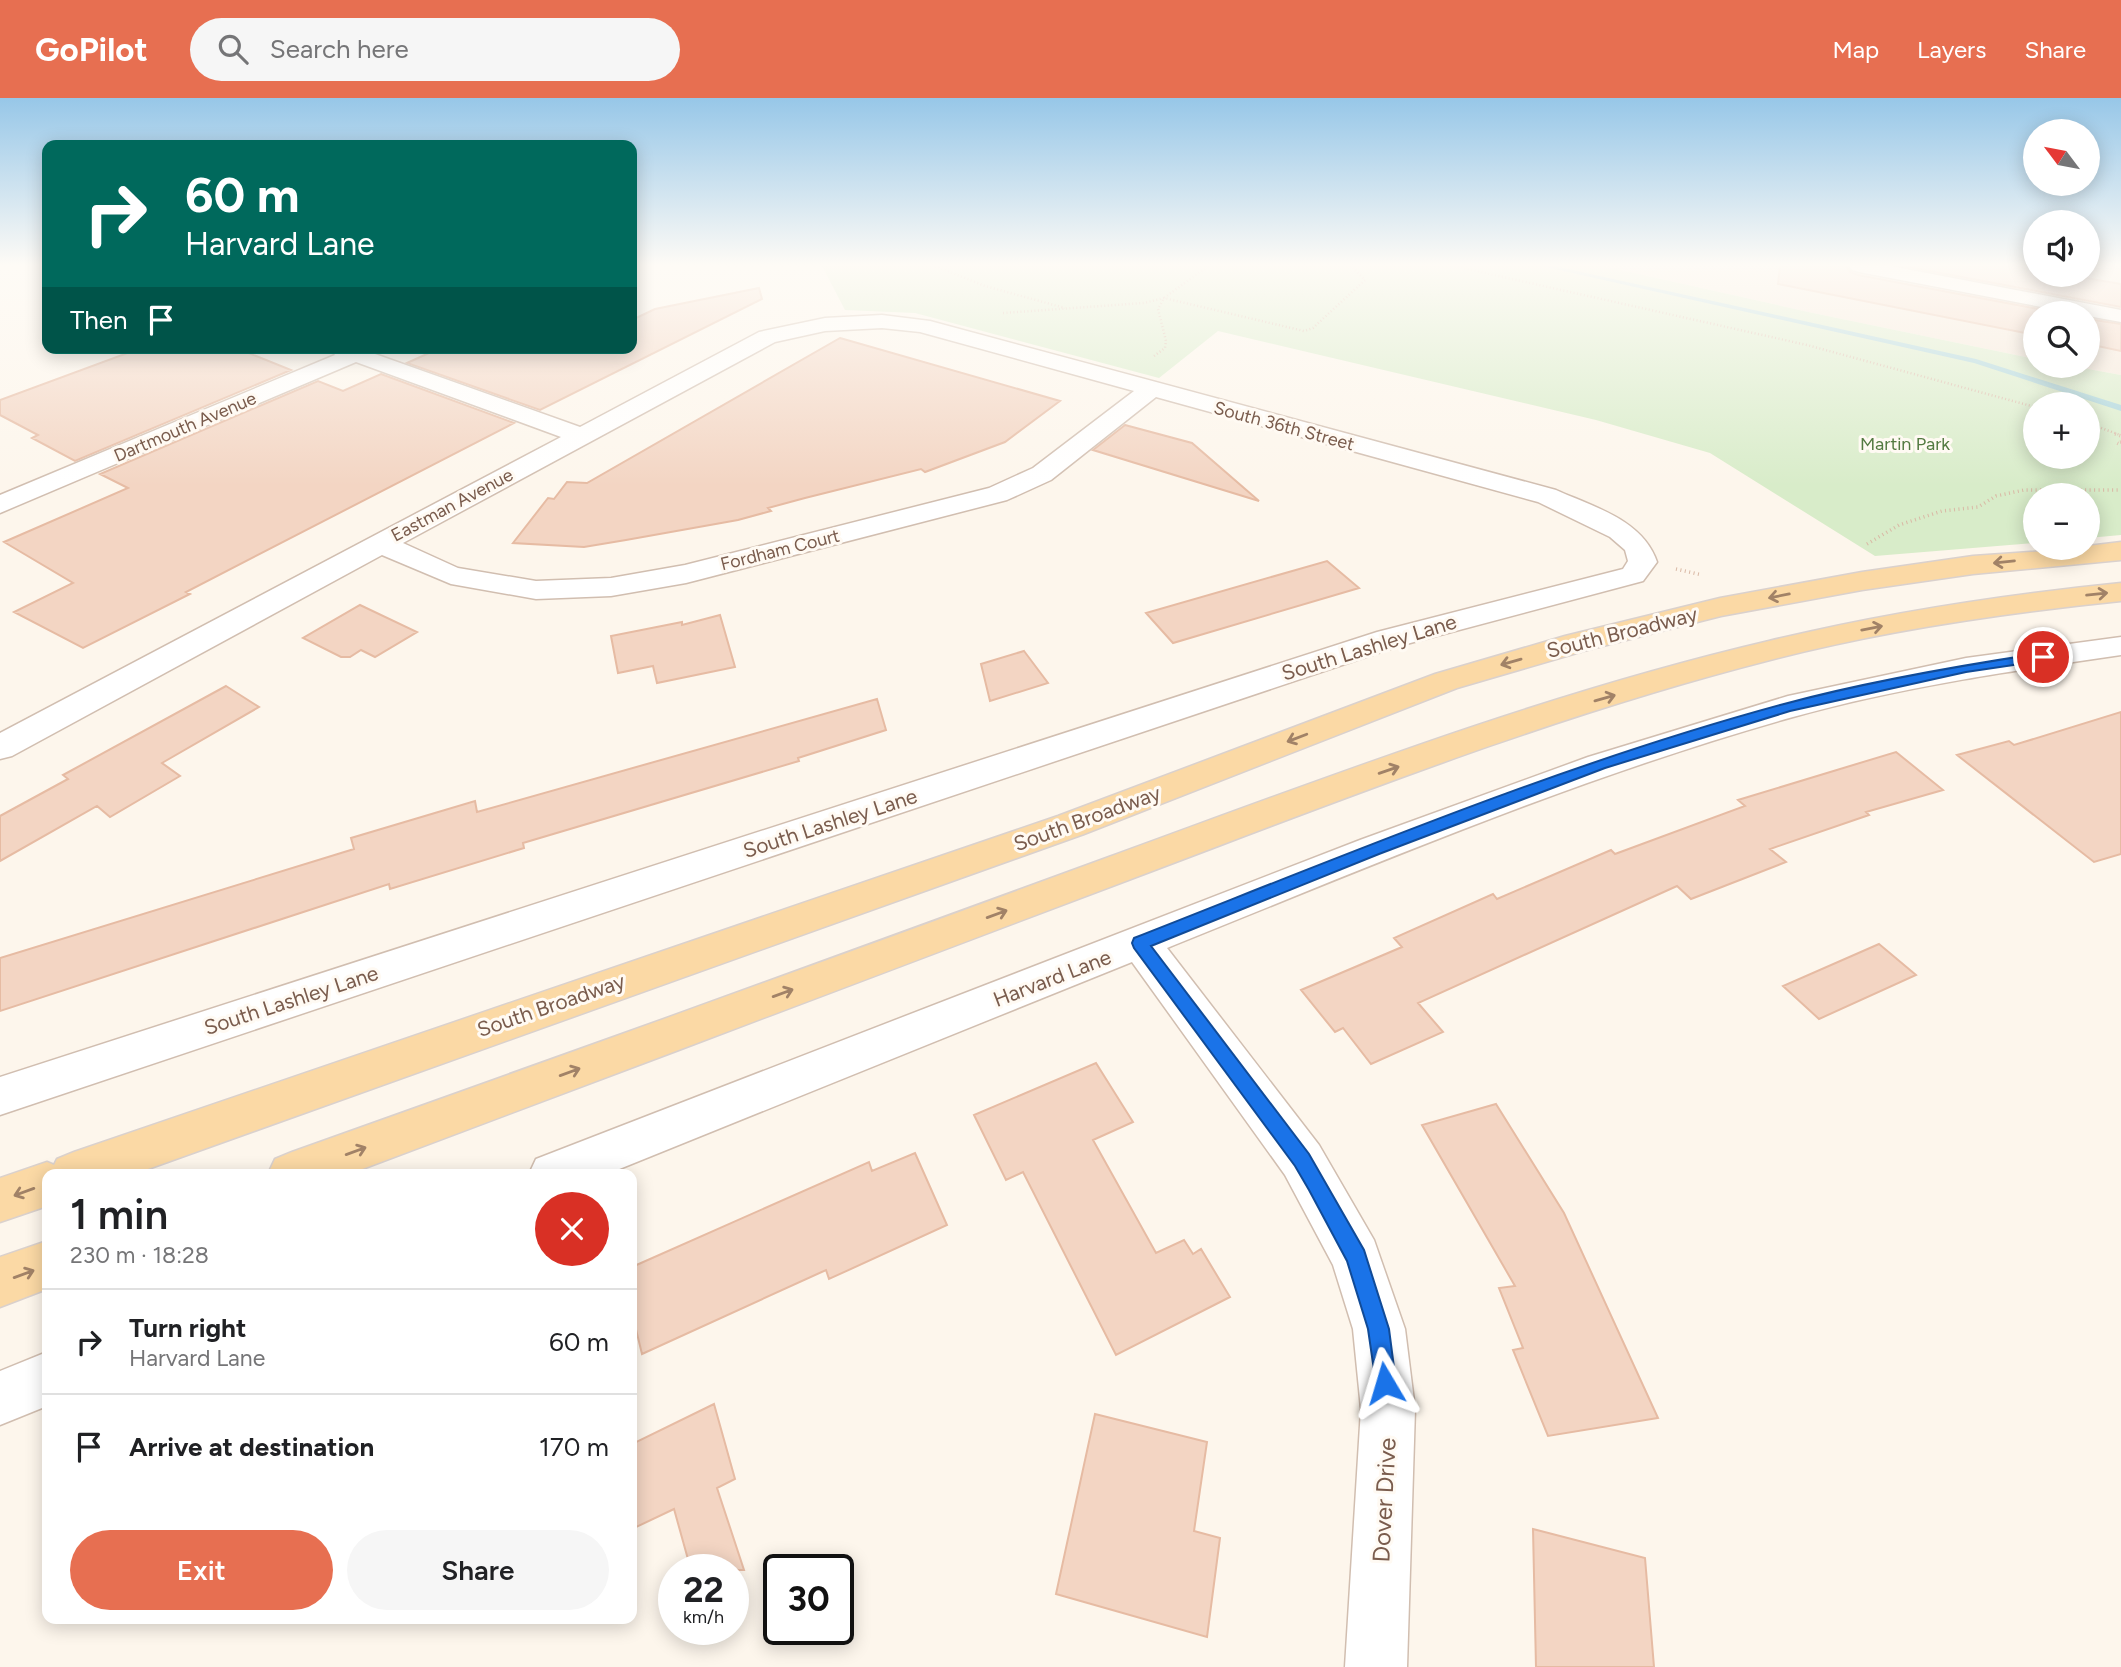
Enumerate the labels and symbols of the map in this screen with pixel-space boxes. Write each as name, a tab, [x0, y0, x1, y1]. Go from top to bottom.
north arrow	[2023, 119, 2100, 196]
street label: Dartmouth Avenue	[111, 387, 260, 467]
street label: South 36th Street	[1211, 397, 1357, 455]
park label: Martin Park	[1860, 433, 1950, 455]
street label: Eastman Avenue	[387, 464, 517, 546]
street label: Fordham Court	[718, 525, 842, 575]
one-way arrow	[1993, 556, 2016, 569]
one-way arrow	[2085, 588, 2108, 601]
one-way arrow	[1768, 590, 1791, 603]
street label: South Broadway	[1544, 601, 1700, 663]
street label: South Lashley Lane	[1279, 608, 1459, 686]
one-way arrow	[1860, 620, 1883, 634]
pin	[2013, 627, 2073, 687]
one-way arrow	[1500, 656, 1522, 669]
one-way arrow	[1594, 690, 1616, 703]
one-way arrow	[1286, 733, 1308, 745]
one-way arrow	[1378, 763, 1400, 775]
street label: South Broadway	[1010, 780, 1164, 856]
street label: South Lashley Lane	[740, 783, 920, 863]
one-way arrow	[985, 907, 1007, 919]
street label: Harvard Lane	[989, 944, 1115, 1012]
street label: South Lashley Lane	[201, 960, 381, 1040]
street label: South Broadway	[474, 968, 628, 1042]
one-way arrow	[772, 985, 794, 998]
one-way arrow	[558, 1064, 580, 1077]
one-way arrow	[345, 1143, 367, 1156]
one-way arrow	[13, 1187, 35, 1199]
one-way arrow	[12, 1266, 34, 1279]
position arrow	[1348, 1346, 1422, 1420]
street label: Dover Drive	[1366, 1437, 1402, 1563]
speed limit sign: 30	[763, 1554, 854, 1645]

